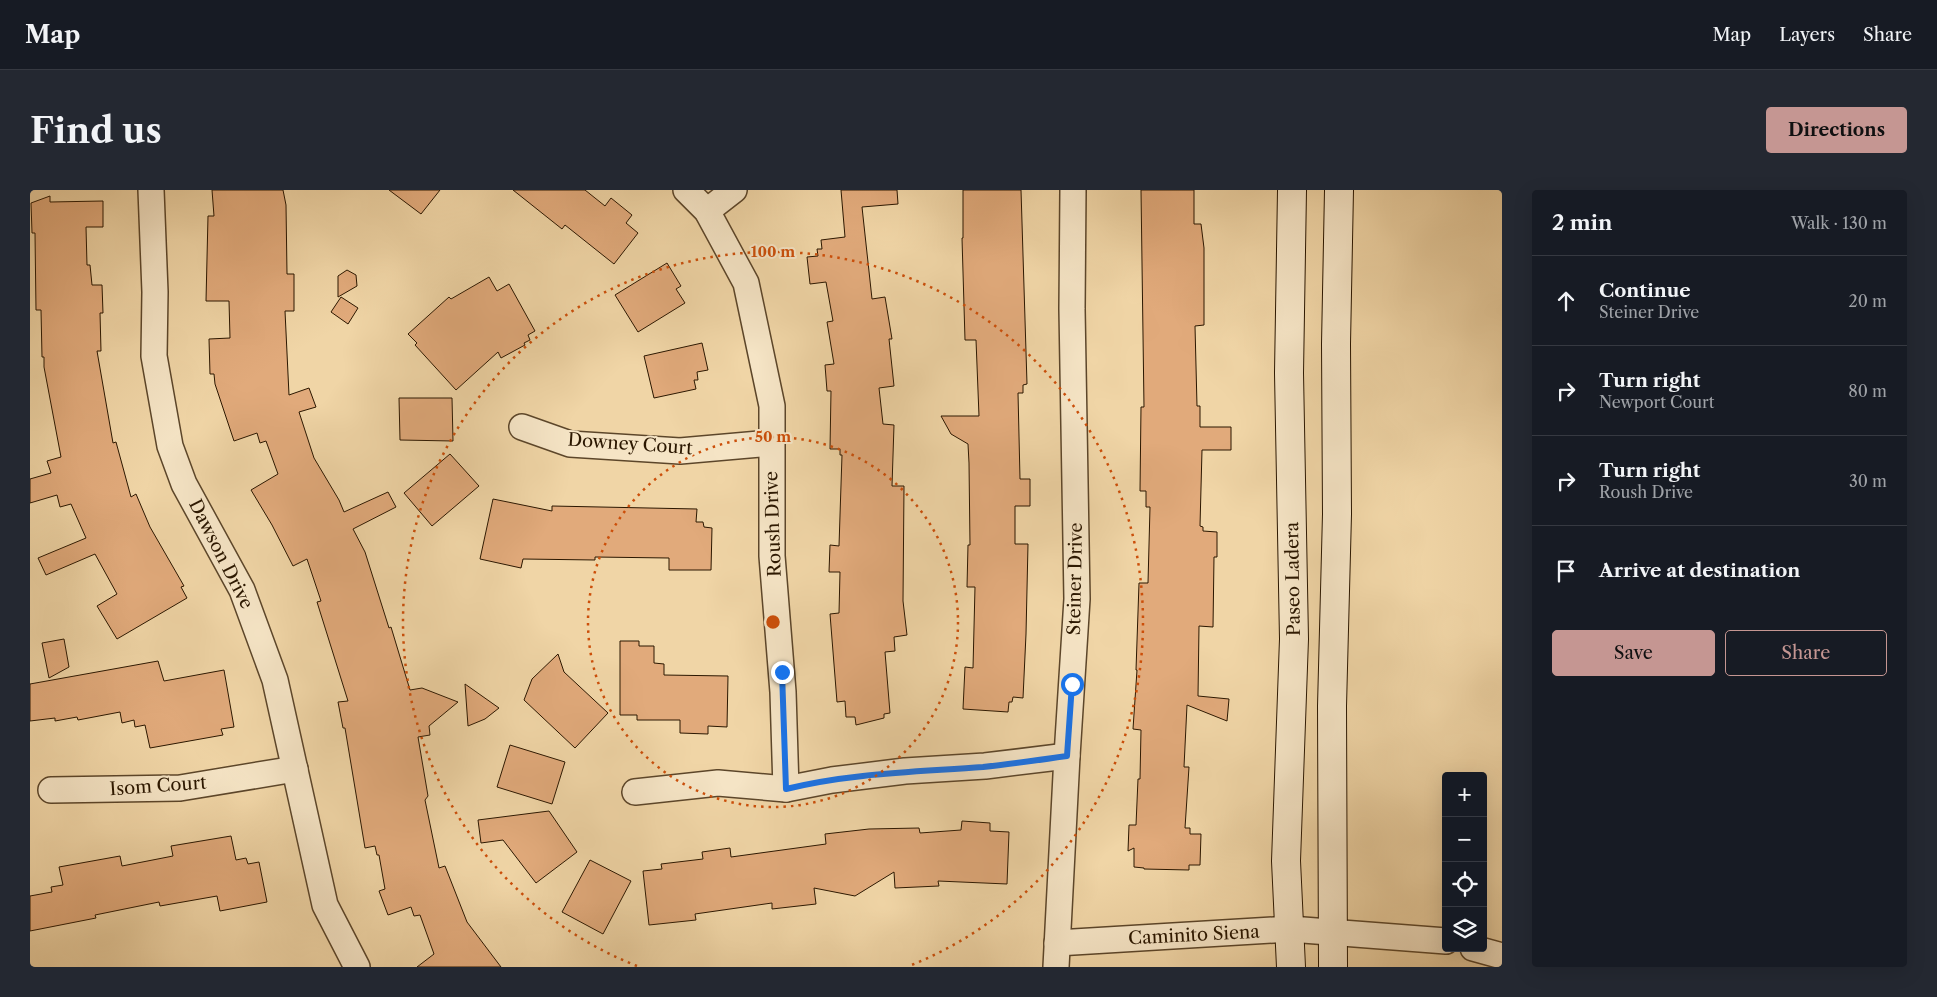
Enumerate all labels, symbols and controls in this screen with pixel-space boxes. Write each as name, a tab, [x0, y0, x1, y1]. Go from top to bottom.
text: Map	[25, 20, 80, 49]
text: Map	[1713, 24, 1751, 46]
text: Layers	[1779, 24, 1835, 46]
text: Share	[1863, 24, 1912, 46]
button: Directions	[1766, 107, 1907, 153]
text: Find us	[30, 109, 162, 152]
text: 2 min	[1552, 210, 1612, 235]
text: Walk · 130 m	[1791, 213, 1887, 233]
text: 100 m	[751, 242, 795, 261]
text: Continue	[1599, 279, 1691, 302]
icon: ahead	[1552, 287, 1580, 315]
text: 20 m	[1848, 291, 1887, 311]
text: Steiner Drive	[1599, 302, 1699, 322]
text: Turn right	[1599, 369, 1700, 392]
icon: right	[1552, 377, 1580, 405]
text: 80 m	[1848, 381, 1887, 401]
text: Newport Court	[1599, 392, 1715, 412]
text: 50 m	[755, 427, 791, 446]
street label: Downey Court	[567, 429, 694, 459]
text: Turn right	[1599, 459, 1700, 482]
icon: right	[1552, 467, 1580, 495]
street label: Roush Drive	[760, 471, 786, 577]
text: 30 m	[1849, 471, 1887, 491]
text: Roush Drive	[1599, 482, 1693, 502]
street label: Dawson Drive	[184, 496, 258, 612]
street label: Paseo Ladera	[1281, 521, 1305, 636]
street label: Steiner Drive	[1063, 522, 1087, 636]
icon: arrive	[1552, 557, 1580, 585]
text: Arrive at destination	[1599, 559, 1800, 582]
centre of rings	[764, 613, 782, 631]
button: Save	[1552, 630, 1715, 676]
button: Share	[1725, 630, 1887, 676]
route end	[771, 661, 794, 684]
route start	[1061, 673, 1084, 696]
street label: Isom Court	[109, 772, 208, 800]
map controls	[1442, 772, 1487, 952]
button: +	[1442, 772, 1487, 817]
button: −	[1442, 817, 1487, 862]
button: locate	[1442, 862, 1487, 907]
button: layers	[1442, 907, 1487, 952]
street label: Caminito Siena	[1128, 921, 1261, 949]

